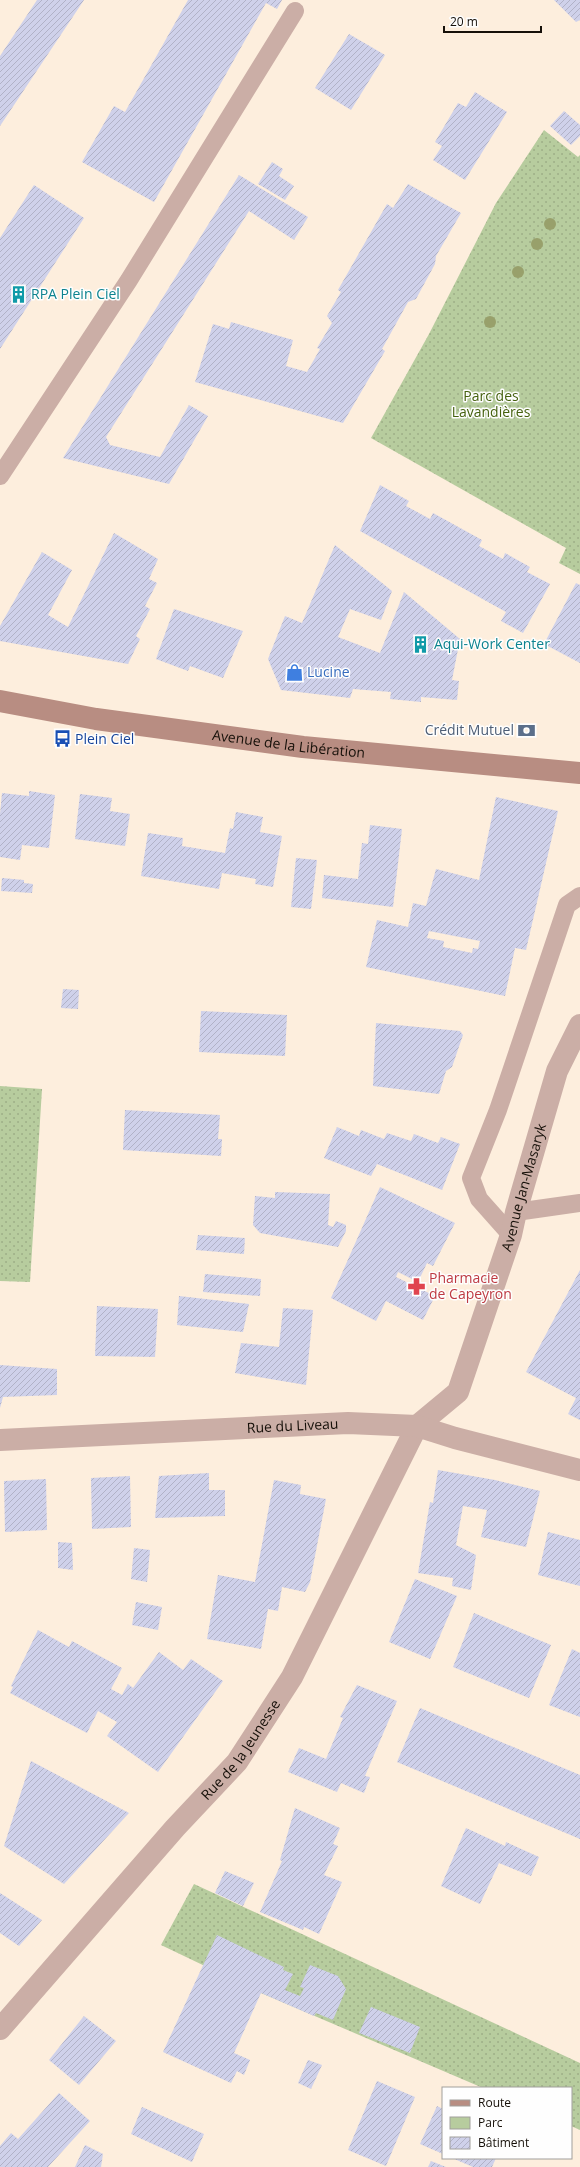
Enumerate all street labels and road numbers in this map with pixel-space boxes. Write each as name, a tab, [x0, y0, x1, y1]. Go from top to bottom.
street label: Avenue de la Libération	[211, 725, 366, 762]
street label: Avenue Jan-Masaryk	[496, 1120, 550, 1254]
street label: Rue du Liveau	[246, 1413, 339, 1437]
street label: Rue de la Jeunesse	[196, 1695, 284, 1804]

